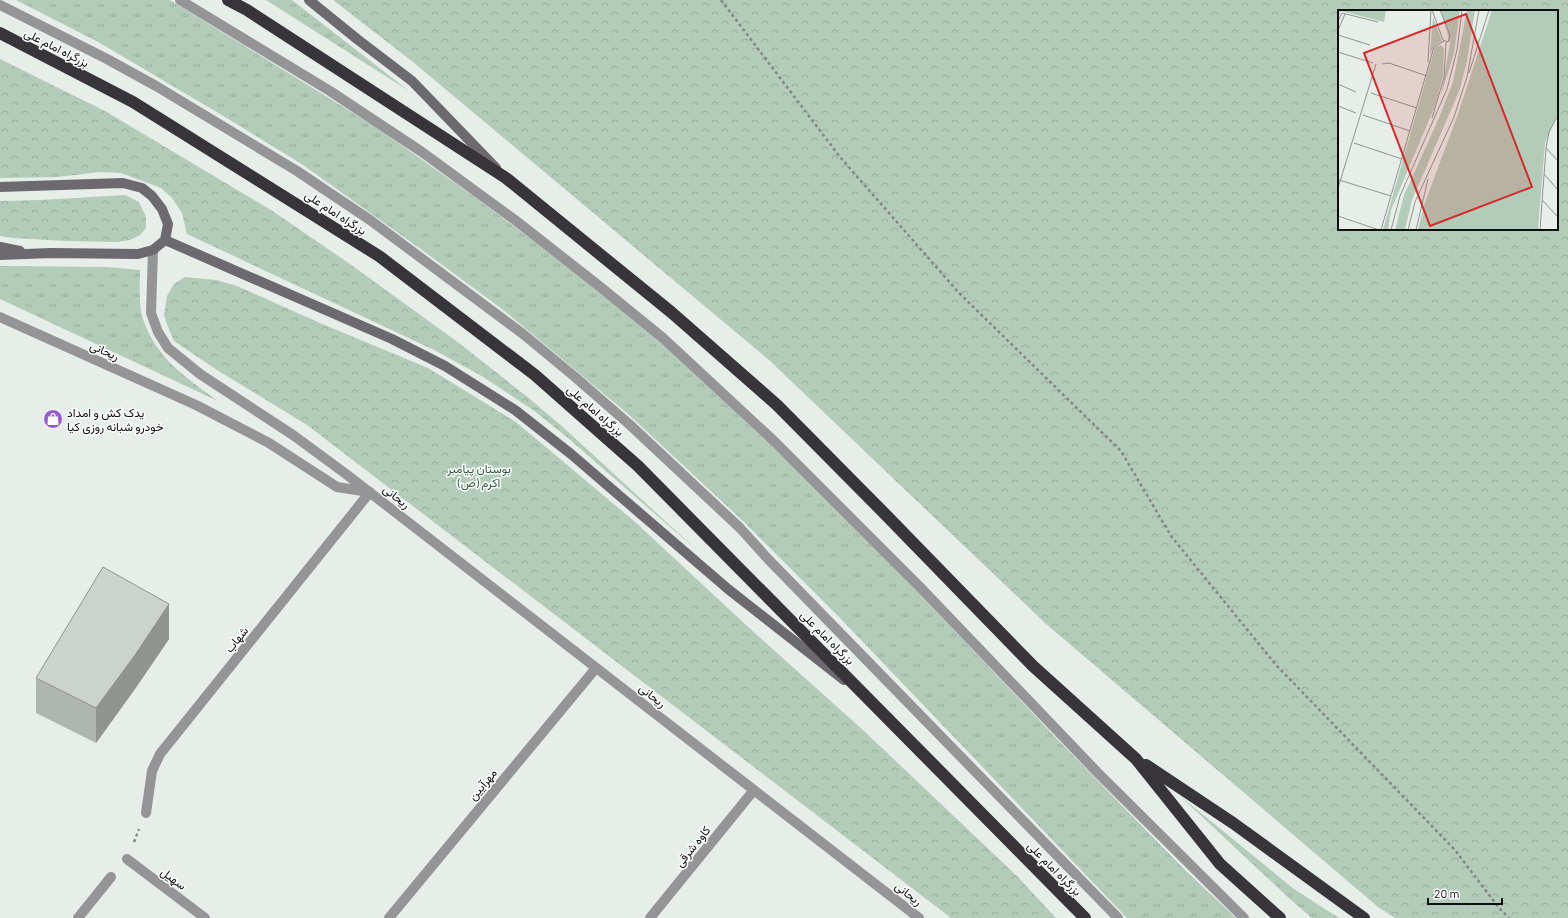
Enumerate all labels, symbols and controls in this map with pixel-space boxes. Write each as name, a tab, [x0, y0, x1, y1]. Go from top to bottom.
inset map	[1338, 10, 1558, 230]
street label: بزرگراه امام علی	[21, 25, 92, 71]
street label: بزرگراه امام علی	[301, 187, 369, 239]
street label: ریحانی	[87, 337, 122, 364]
street label: بزرگراه امام علی	[563, 382, 627, 440]
place label: یدک کش و امداد خودرو شبانه روزی کیا	[67, 405, 164, 435]
shop icon: یدک کش و امداد خودرو شبانه روزی کیا	[42, 408, 64, 430]
park label: بوستان پیامبر اکرم (ص)	[446, 461, 511, 491]
street label: ریحانی	[379, 481, 413, 512]
street label: بزرگراه امام علی	[797, 607, 858, 668]
street label: شهاب	[221, 623, 252, 656]
street label: ریحانی	[635, 680, 669, 711]
street label: مهرآیین	[465, 766, 501, 804]
street label: کاوه شرقی	[671, 823, 714, 870]
street label: بزرگراه امام علی	[1024, 838, 1085, 899]
street label: سهیل	[157, 864, 189, 894]
street label: ریحانی	[891, 878, 925, 909]
scale bar	[1428, 880, 1502, 906]
text: 20 m	[1434, 886, 1460, 900]

